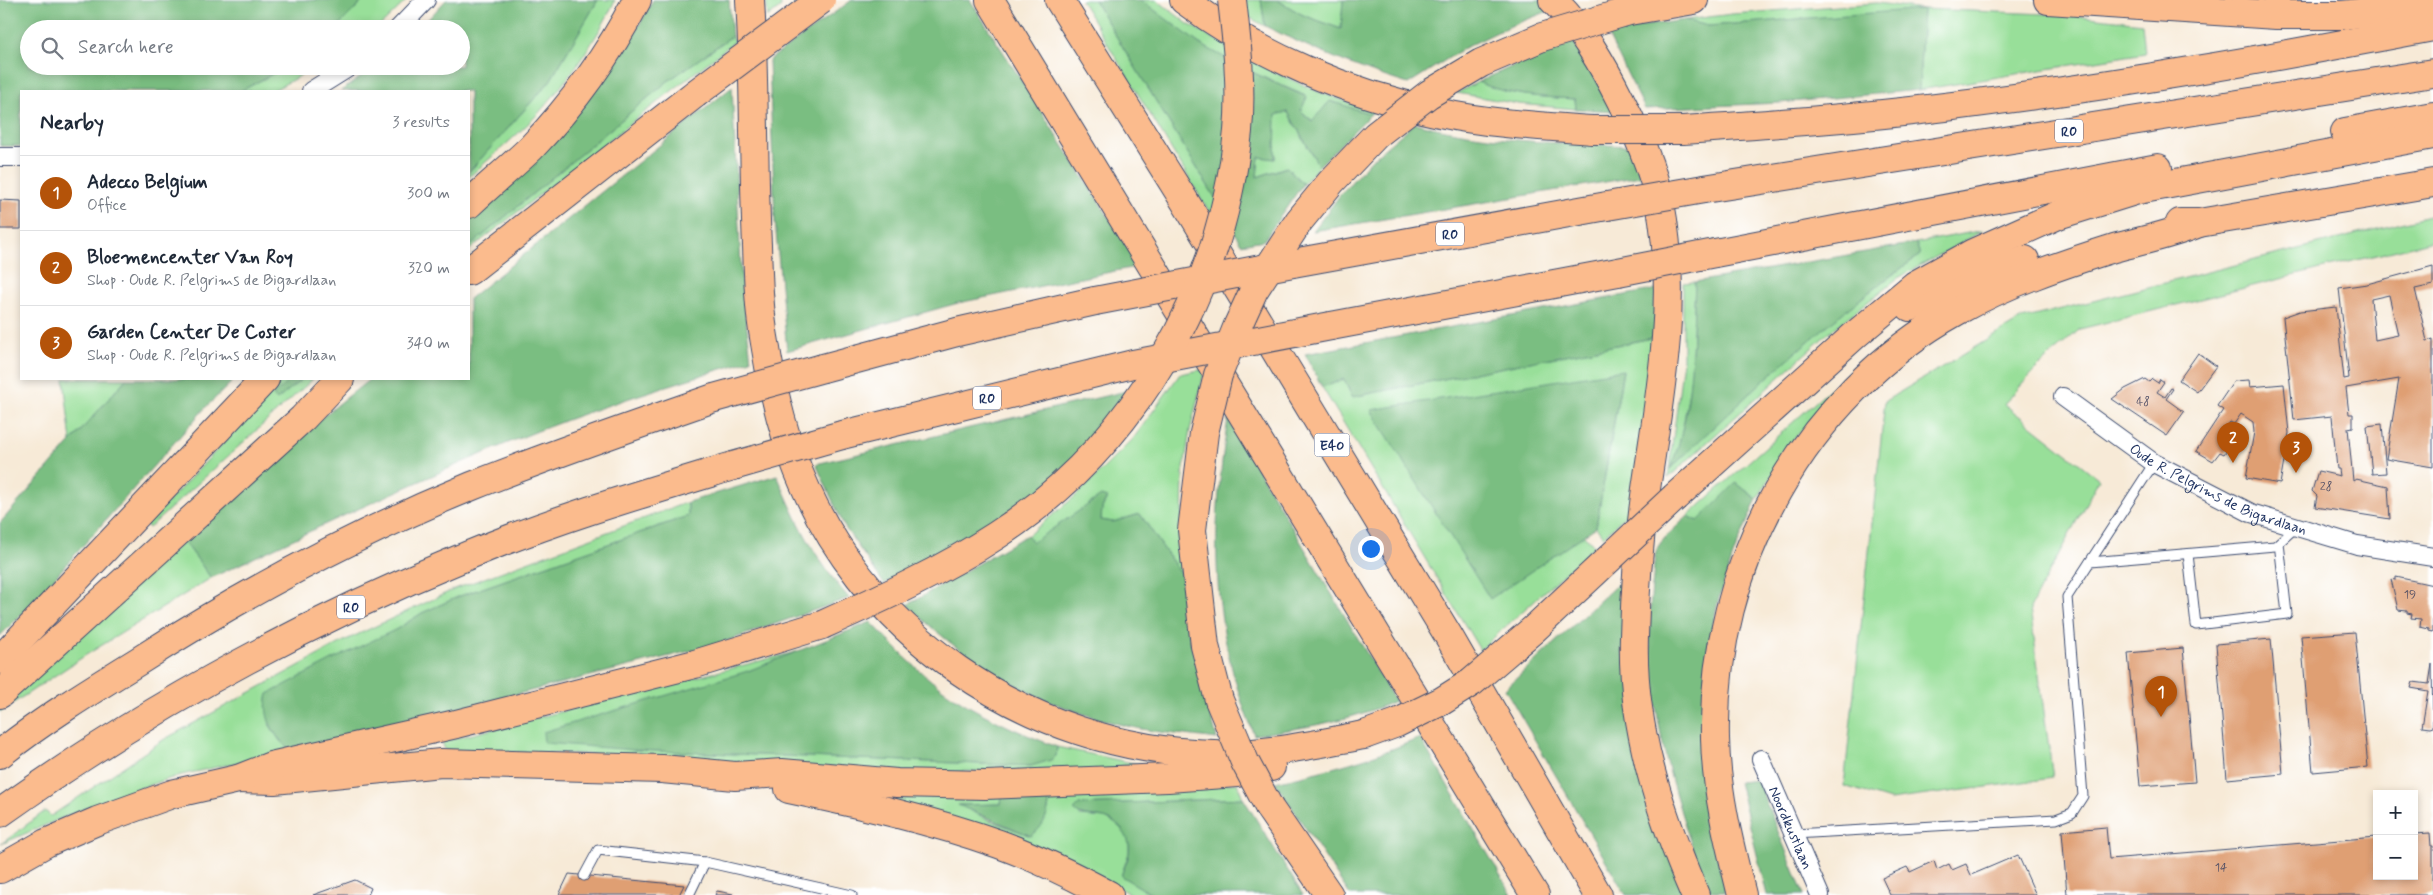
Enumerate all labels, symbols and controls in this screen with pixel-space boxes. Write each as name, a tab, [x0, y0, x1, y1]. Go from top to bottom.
search box	[20, 20, 470, 75]
icon: search	[38, 34, 66, 62]
text: Search here	[78, 35, 174, 60]
text: Nearby	[40, 109, 104, 137]
text: 3 results	[392, 112, 450, 133]
road number: R0	[2055, 120, 2083, 142]
text: Adecco Belgium	[87, 170, 208, 195]
text: 1	[52, 183, 60, 204]
text: 300 m	[407, 183, 450, 204]
text: Office	[87, 195, 127, 216]
road number: R0	[1436, 222, 1464, 245]
text: Bloemencenter Van Roy	[87, 245, 293, 270]
text: 2	[52, 258, 60, 279]
text: 320 m	[408, 258, 450, 279]
text: Shop · Oude R. Pelgrims de Bigardlaan	[87, 270, 336, 291]
text: Garden Center De Coster	[87, 320, 296, 345]
text: 3	[52, 333, 60, 354]
text: 340 m	[406, 333, 450, 354]
text: Shop · Oude R. Pelgrims de Bigardlaan	[87, 345, 336, 366]
road number: R0	[973, 386, 1001, 409]
house number: 48	[2136, 394, 2150, 410]
pin: 2	[2217, 422, 2249, 463]
pin: 3	[2280, 432, 2312, 473]
road number: E40	[1314, 434, 1350, 456]
street label: Oude R. Pelgrims de Bigardlaan	[2125, 439, 2309, 540]
house number: 28	[2320, 479, 2332, 495]
your location	[1358, 536, 1384, 562]
house number: 19	[2404, 587, 2416, 603]
road number: R0	[337, 596, 365, 618]
pin: 1	[2145, 676, 2177, 717]
street label: Noordkustlaan	[1763, 783, 1817, 873]
map controls	[2373, 790, 2418, 880]
button: +	[2373, 790, 2418, 835]
button: −	[2373, 835, 2418, 880]
house number: 14	[2215, 860, 2227, 876]

